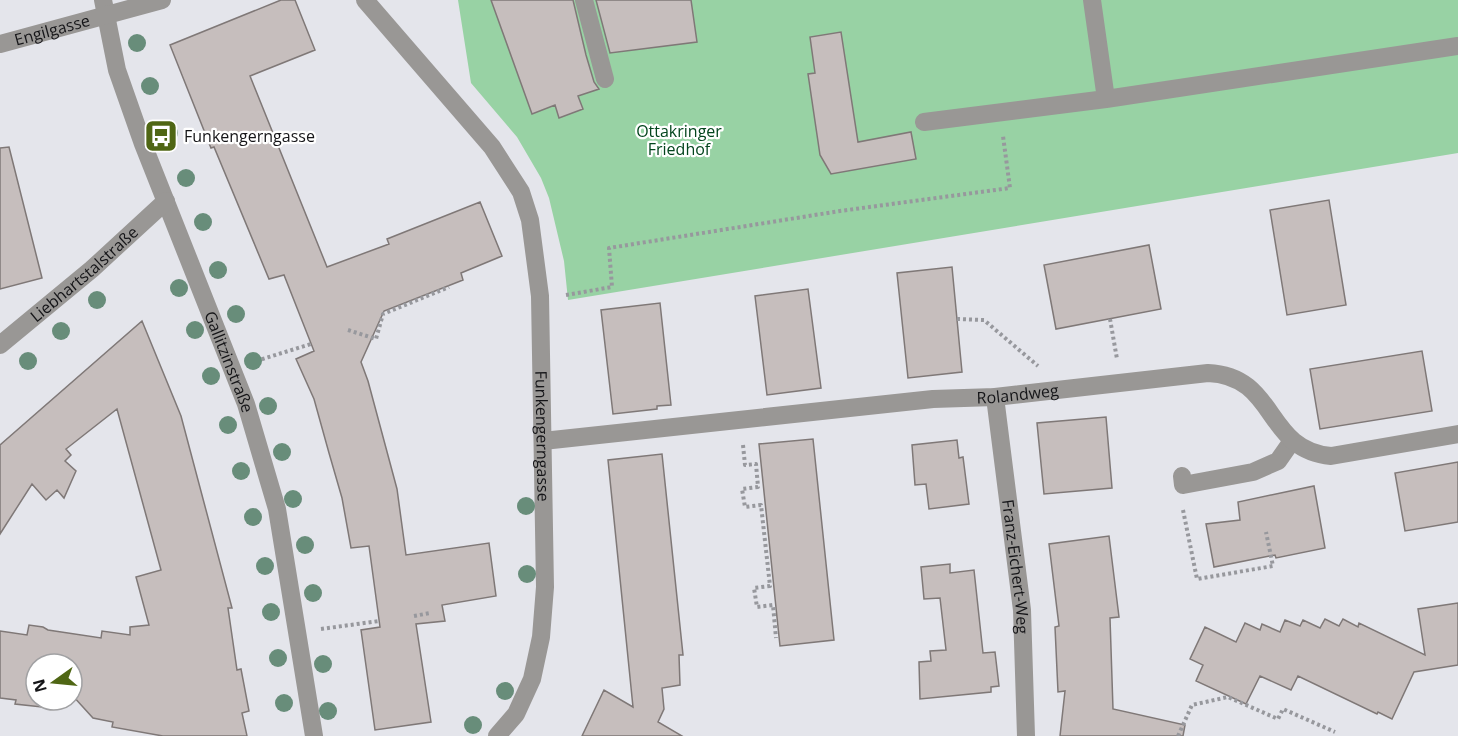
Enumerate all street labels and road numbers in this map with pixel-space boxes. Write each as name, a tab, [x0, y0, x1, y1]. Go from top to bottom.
street label: Engilgasse	[12, 9, 92, 51]
street label: Liebhartstalstraße	[25, 221, 143, 327]
street label: Gallitzinstraße	[199, 308, 259, 415]
street label: Funkengerngasse	[530, 370, 555, 502]
street label: Rolandweg	[976, 379, 1060, 409]
street label: Franz-Eichert-Weg	[997, 498, 1034, 635]

